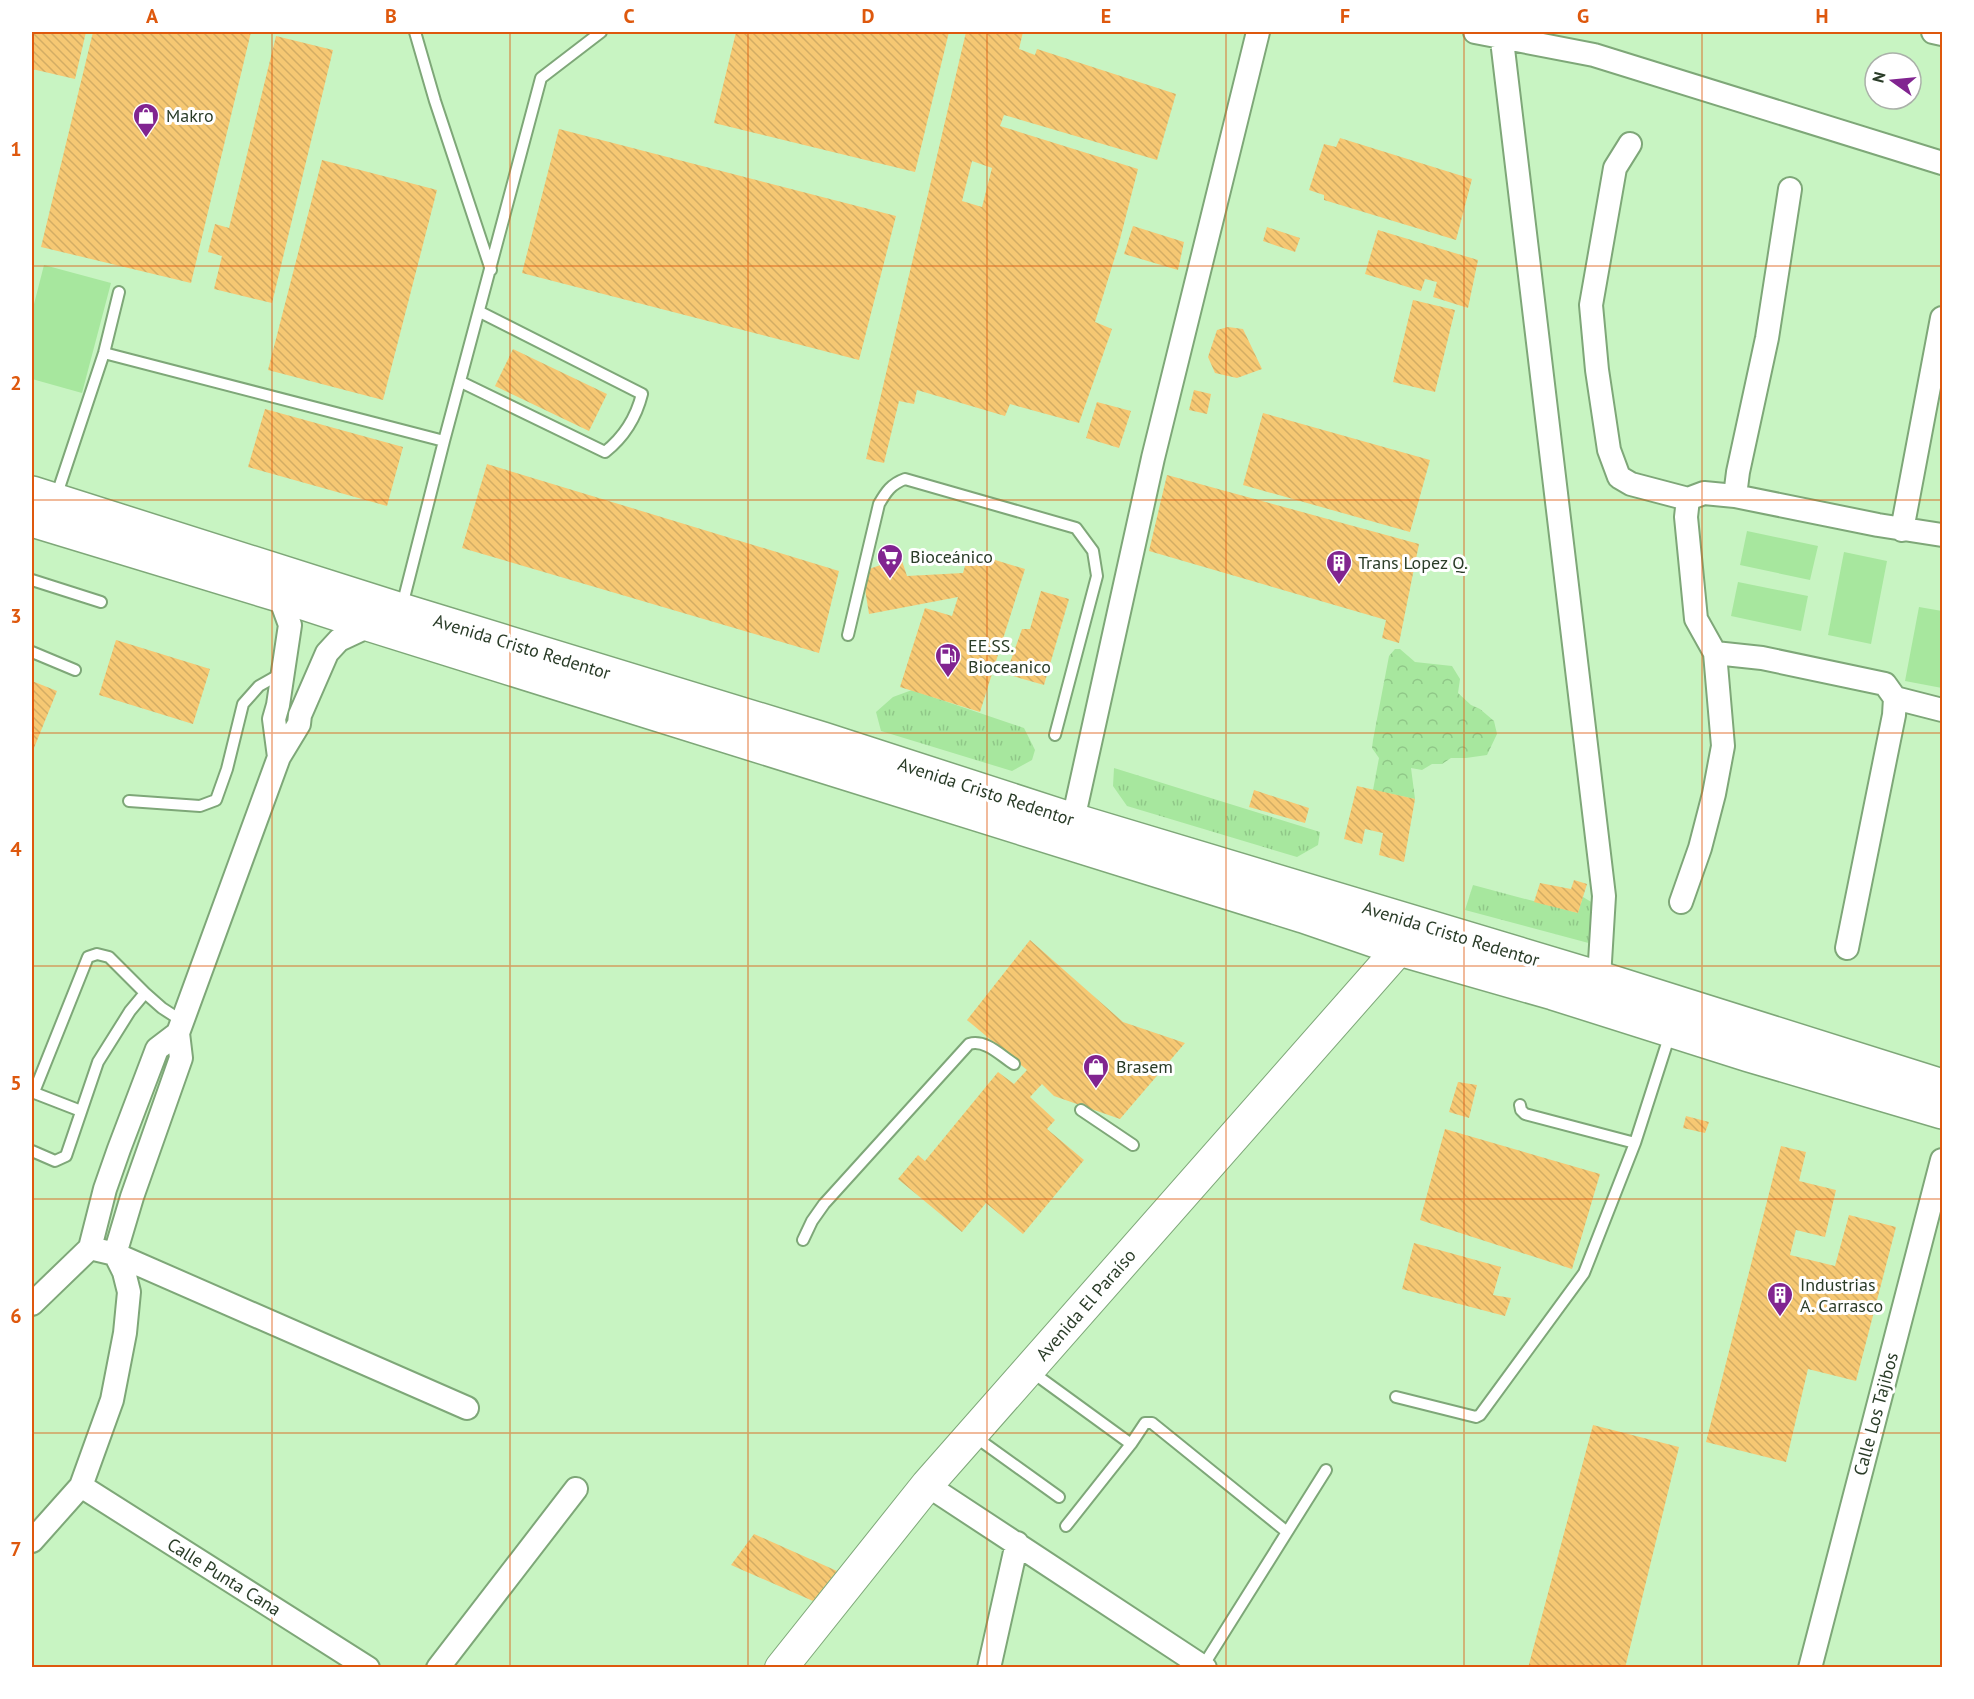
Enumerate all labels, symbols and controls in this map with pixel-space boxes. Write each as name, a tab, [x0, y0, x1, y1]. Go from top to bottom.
text: A	[146, 3, 159, 29]
text: B	[385, 3, 397, 29]
text: C	[623, 3, 635, 29]
text: D	[862, 3, 875, 29]
text: E	[1101, 3, 1111, 29]
text: F	[1340, 3, 1350, 29]
text: G	[1577, 3, 1589, 29]
text: H	[1815, 3, 1829, 29]
north arrow	[1863, 51, 1923, 111]
text: N	[1867, 69, 1890, 85]
shop icon: Makro	[131, 101, 161, 139]
place label: Makro	[166, 104, 214, 127]
text: 1	[10, 136, 22, 162]
text: 2	[10, 370, 22, 396]
supermarket icon: Bioceánico	[875, 542, 905, 580]
place label: Bioceánico	[910, 545, 993, 568]
building icon: Trans Lopez Q.	[1324, 548, 1354, 586]
place label: Trans Lopez Q.	[1358, 551, 1468, 574]
text: 3	[10, 603, 22, 629]
street label: Avenida Cristo Redentor	[431, 609, 613, 684]
place label: EE.SS. Bioceanico	[968, 634, 1051, 678]
fuel station icon: EE.SS. Bioceanico	[933, 641, 963, 679]
street label: Avenida Cristo Redentor	[895, 752, 1077, 831]
text: 4	[10, 836, 22, 862]
street label: Avenida Cristo Redentor	[1360, 896, 1542, 971]
shop icon: Brasem	[1081, 1052, 1111, 1090]
place label: Brasem	[1116, 1055, 1173, 1078]
text: 5	[10, 1070, 22, 1096]
street label: Avenida El Paraíso	[1031, 1244, 1140, 1365]
place label: Industrias A. Carrasco	[1800, 1273, 1883, 1317]
building icon: Industrias A. Carrasco	[1765, 1280, 1795, 1318]
text: 6	[10, 1303, 22, 1329]
street label: Calle Los Tajibos	[1848, 1350, 1903, 1478]
street label: Calle Punta Cana	[163, 1532, 285, 1621]
text: 7	[10, 1536, 22, 1562]

